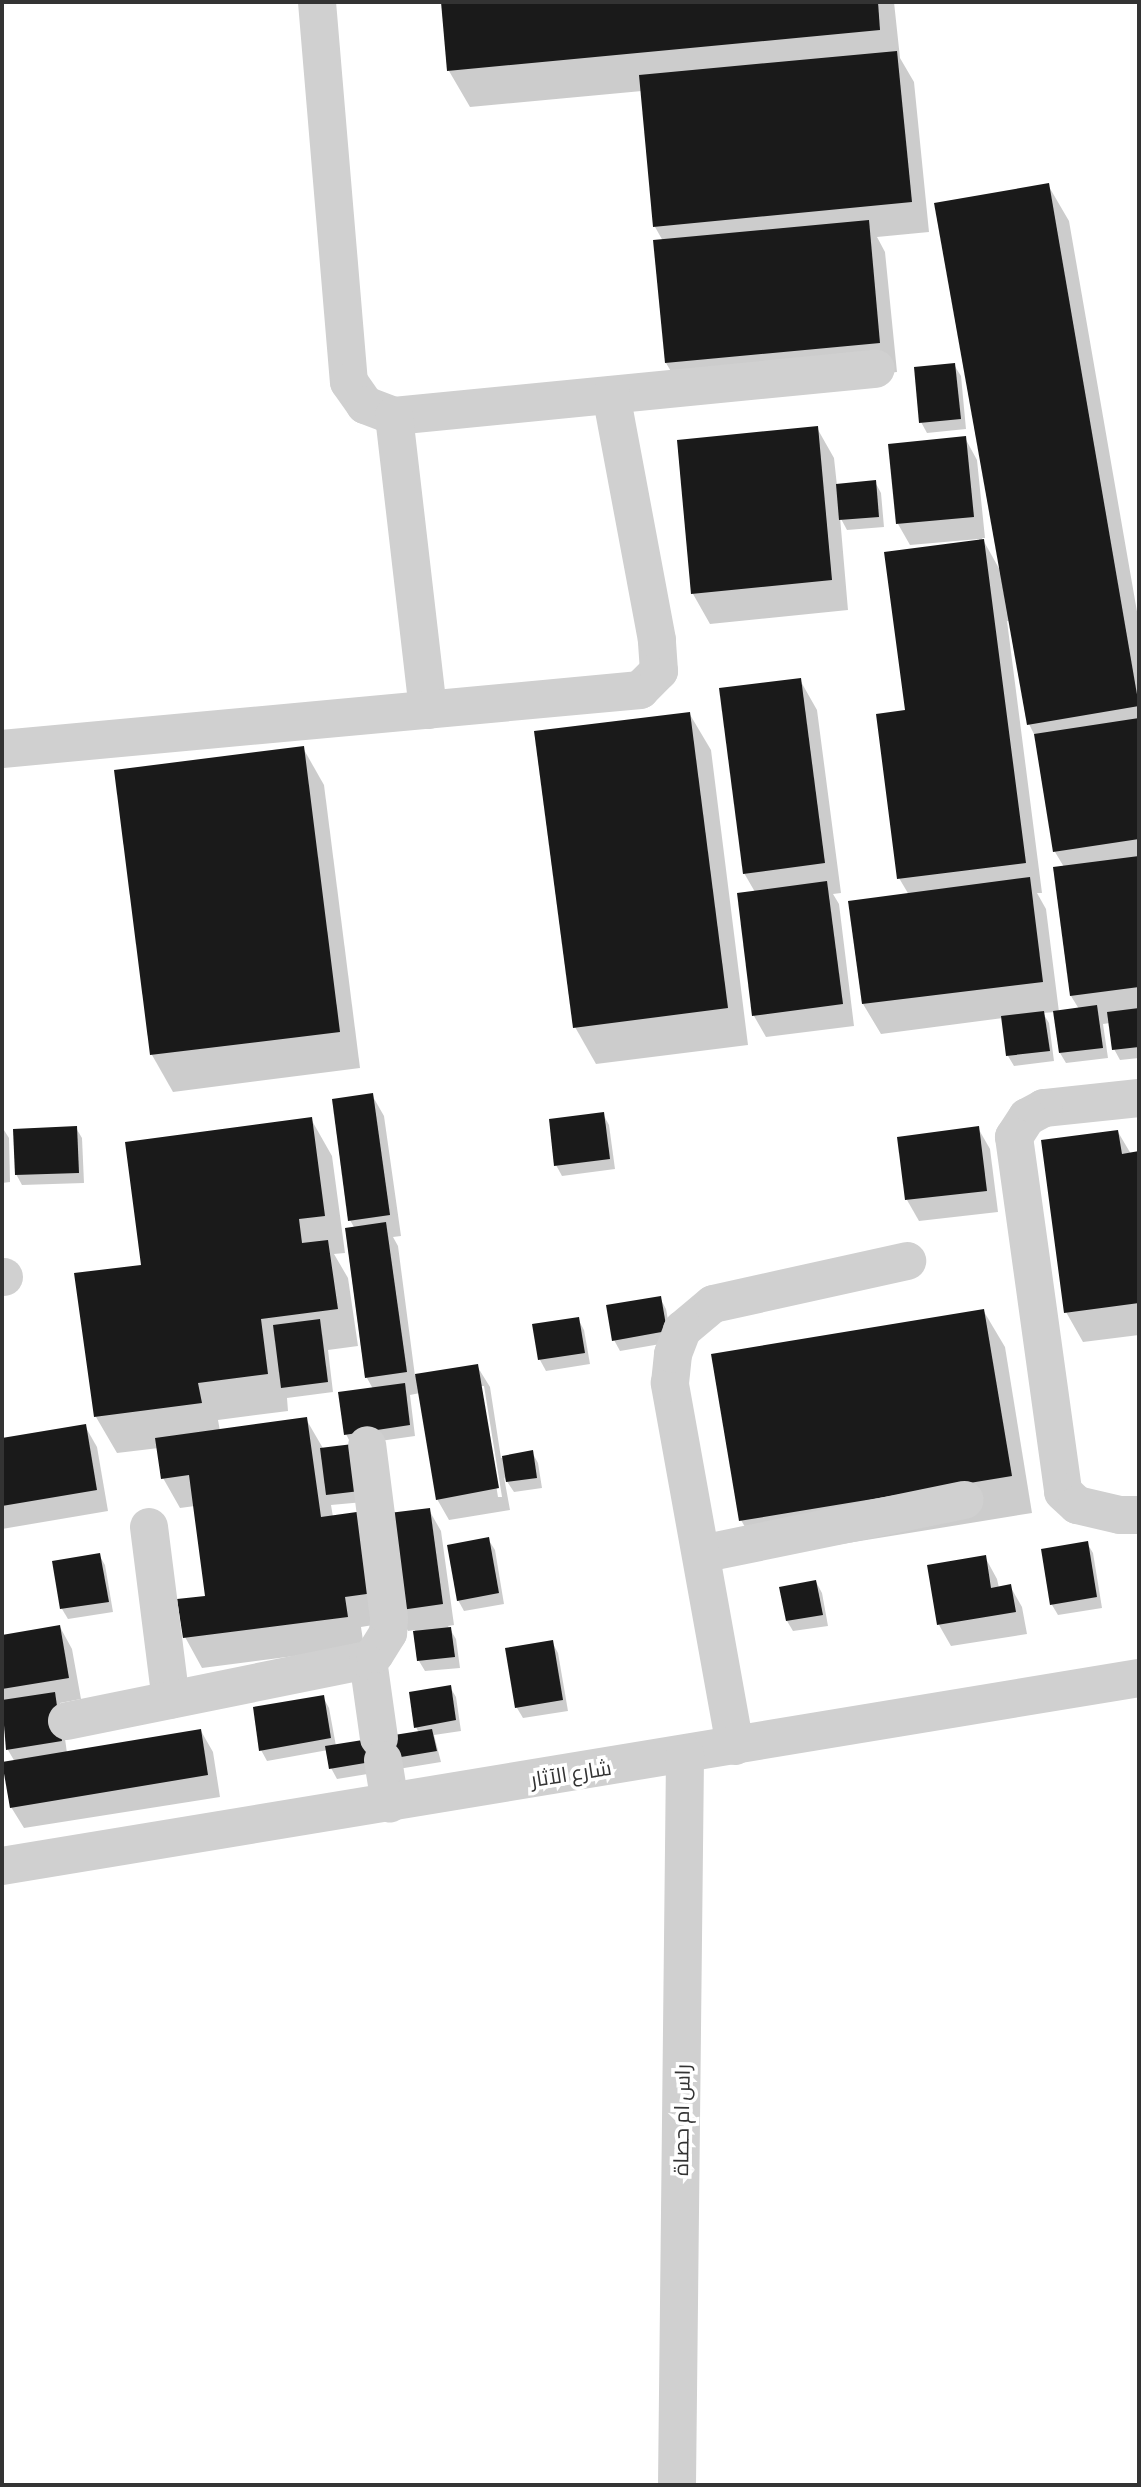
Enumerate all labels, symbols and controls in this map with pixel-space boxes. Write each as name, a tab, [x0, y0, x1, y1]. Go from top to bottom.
street label: شارع الآثار	[529, 1754, 613, 1792]
street label: راس ام حصاة	[667, 2064, 695, 2176]

